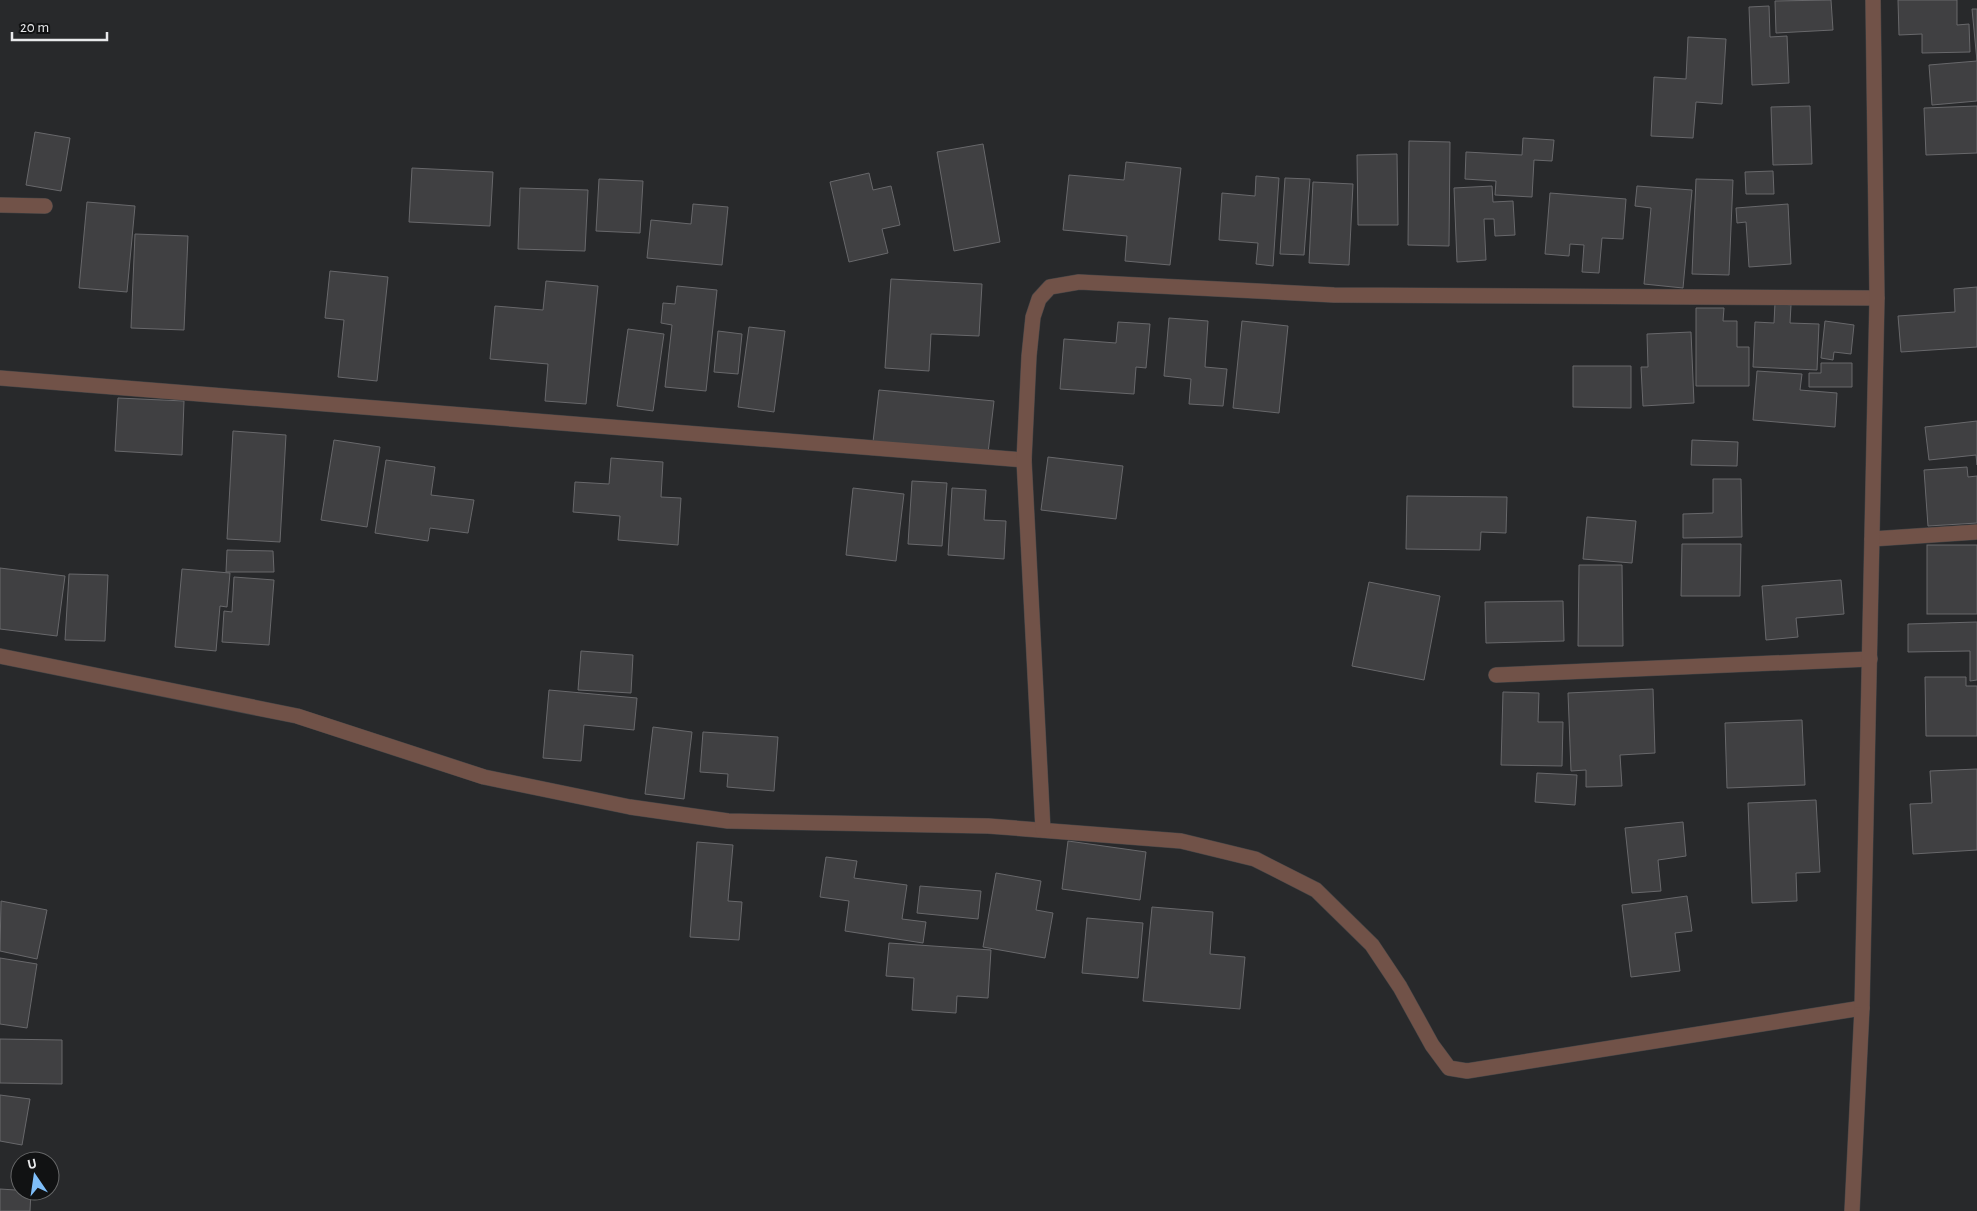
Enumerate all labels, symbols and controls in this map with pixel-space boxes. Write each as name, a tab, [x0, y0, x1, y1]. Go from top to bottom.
scale bar	[12, 10, 108, 42]
text: 20 m	[20, 20, 49, 35]
north arrow	[10, 1151, 60, 1201]
text: U	[26, 1156, 38, 1172]

